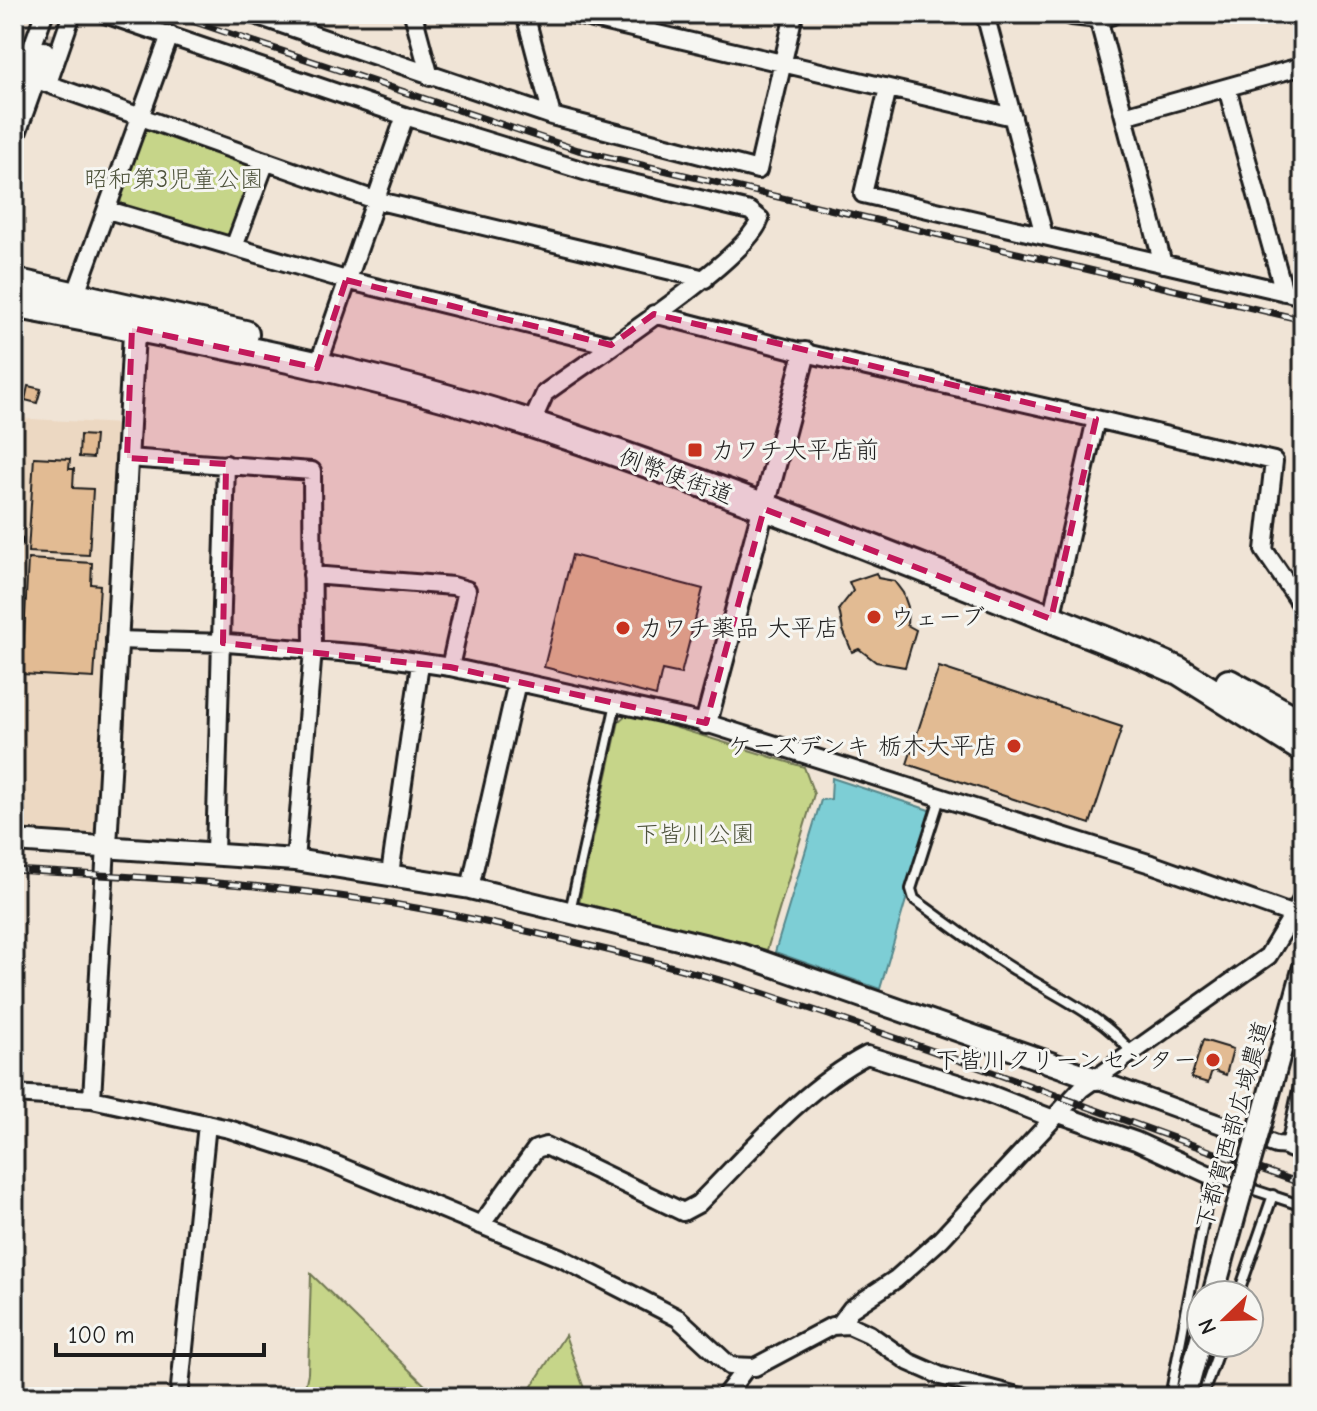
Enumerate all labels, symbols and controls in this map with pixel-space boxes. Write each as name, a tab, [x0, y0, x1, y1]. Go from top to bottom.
park label: 昭和第3児童公園	[84, 165, 264, 193]
place label: カワチ大平店前	[711, 436, 879, 464]
marker: カワチ大平店前	[686, 441, 704, 459]
street label: 例幣使街道	[615, 442, 737, 510]
place label: ウェーブ	[890, 603, 985, 631]
marker: ウェーブ	[865, 608, 883, 626]
place label: カワチ薬品 大平店	[639, 614, 839, 642]
marker: カワチ薬品 大平店	[614, 619, 632, 637]
place label: ケーズデンキ 栃木大平店	[728, 732, 998, 760]
marker: ケーズデンキ 栃木大平店	[1005, 737, 1023, 755]
park label: 下皆川公園	[635, 820, 755, 848]
street label: 下都賀西部広域農道	[1190, 1017, 1276, 1233]
place label: 下皆川クリーンセンター	[935, 1046, 1197, 1074]
marker: 下皆川クリーンセンター	[1204, 1051, 1222, 1069]
north arrow	[1185, 1279, 1265, 1359]
scale bar	[56, 1307, 264, 1357]
text: N	[1193, 1315, 1222, 1338]
text: 100 m	[68, 1321, 135, 1349]

